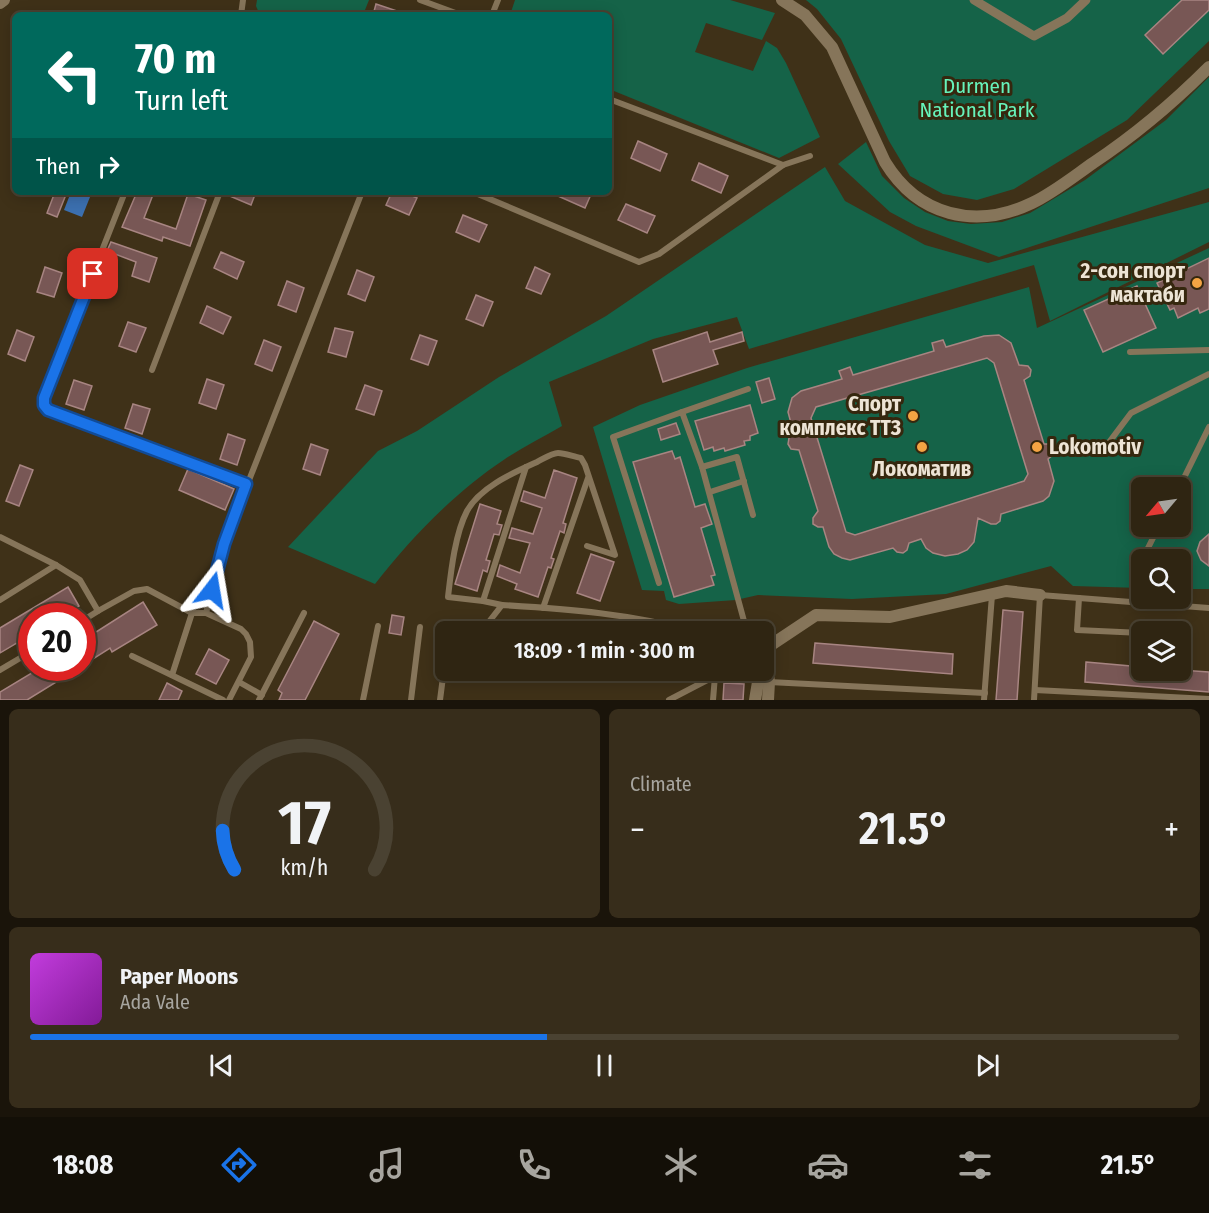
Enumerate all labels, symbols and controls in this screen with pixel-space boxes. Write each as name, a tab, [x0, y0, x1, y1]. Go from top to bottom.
text: 70 m	[135, 34, 216, 84]
icon: left	[36, 36, 114, 114]
park label: Durmen National Park	[919, 73, 1035, 123]
text: Turn left	[135, 85, 228, 117]
icon: right	[92, 150, 125, 183]
text: Then	[36, 153, 80, 180]
pin	[67, 248, 118, 299]
icon: arrive	[76, 257, 109, 290]
place label: 2-сон спорт мактаби	[1080, 258, 1186, 308]
marker: 2-сон спорт мактаби	[1190, 276, 1204, 290]
place label: Спорт комплекс ТТЗ	[779, 391, 902, 441]
marker: Спорт комплекс ТТЗ	[906, 409, 920, 423]
place label: Lokomotiv	[1049, 434, 1141, 460]
marker: Локоматив	[915, 440, 929, 454]
marker: Lokomotiv	[1030, 440, 1044, 454]
place label: Локоматив	[873, 456, 972, 482]
north arrow	[1131, 477, 1191, 537]
map controls	[1131, 477, 1191, 681]
button: search	[1131, 549, 1191, 609]
position arrow	[180, 558, 244, 622]
speed limit sign: 20	[18, 603, 96, 681]
button: layers	[1131, 621, 1191, 681]
text: 18:09 · 1 min · 300 m	[514, 637, 695, 664]
text: Climate	[630, 772, 692, 796]
text: 17	[278, 786, 331, 861]
text: 21.5°	[859, 802, 950, 856]
text: −	[630, 810, 645, 850]
text: +	[1164, 810, 1179, 850]
text: km/h	[281, 856, 328, 882]
text: Paper Moons	[120, 963, 238, 990]
text: Ada Vale	[120, 990, 190, 1014]
icon: previous	[205, 1049, 238, 1082]
icon: pause	[588, 1049, 621, 1082]
icon: next	[971, 1049, 1004, 1082]
icon: directions	[218, 1144, 260, 1186]
icon: music	[366, 1144, 408, 1186]
icon: phone	[513, 1144, 555, 1186]
icon: climate	[660, 1144, 702, 1186]
icon: car	[807, 1144, 849, 1186]
icon: filters	[954, 1144, 996, 1186]
text: 18:08	[53, 1149, 113, 1181]
text: 21.5°	[1101, 1149, 1156, 1181]

